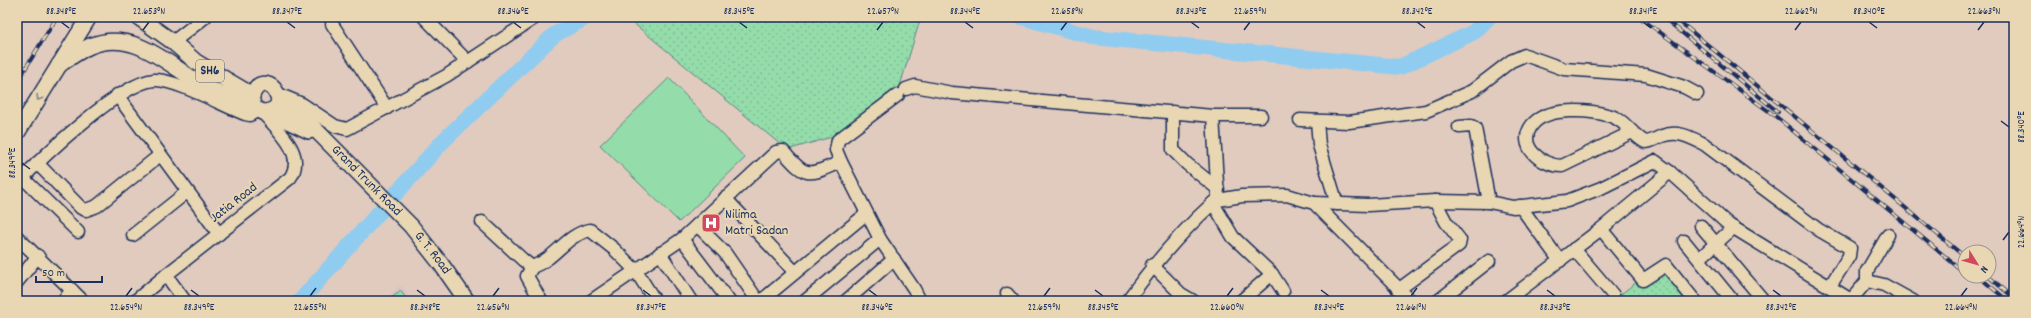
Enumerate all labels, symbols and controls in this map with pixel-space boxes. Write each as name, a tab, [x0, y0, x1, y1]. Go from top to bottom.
text: 88.348°E	[46, 5, 76, 19]
text: 22.653°N	[133, 5, 165, 19]
text: 88.347°E	[272, 5, 302, 19]
text: 88.346°E	[498, 5, 529, 19]
text: 88.345°E	[724, 5, 755, 19]
text: 22.657°N	[867, 5, 899, 19]
text: 88.344°E	[950, 5, 981, 19]
text: 22.658°N	[1051, 5, 1083, 19]
text: 88.343°E	[1176, 5, 1207, 19]
text: 22.659°N	[1234, 5, 1266, 19]
text: 88.342°E	[1402, 5, 1433, 19]
text: 88.341°E	[1629, 5, 1658, 19]
text: 22.662°N	[1785, 5, 1817, 19]
text: 88.340°E	[1853, 5, 1885, 19]
text: 22.663°N	[1968, 5, 2000, 19]
road number: SH6	[196, 60, 224, 82]
one-way arrow	[36, 94, 43, 101]
text: 88.340°E	[2015, 111, 2029, 143]
street label: Grand Trunk Road	[326, 141, 406, 221]
text: 88.349°E	[6, 147, 20, 178]
street label: Jatia Road	[206, 178, 262, 228]
place label: Nilima Matri Sadan	[725, 205, 788, 241]
hospital icon: Nilima Matri Sadan	[700, 212, 722, 234]
text: 22.664°N	[2015, 216, 2029, 248]
street label: G. T. Road	[409, 227, 455, 279]
north arrow	[1957, 244, 1997, 284]
scale bar	[36, 258, 102, 284]
text: N	[1975, 262, 1991, 276]
text: 50 m	[42, 265, 65, 282]
text: 22.654°N	[110, 301, 142, 315]
text: 88.349°E	[184, 301, 215, 315]
text: 22.655°N	[294, 301, 326, 315]
text: 88.348°E	[410, 301, 440, 315]
text: 22.656°N	[477, 301, 510, 315]
text: 88.347°E	[636, 301, 666, 315]
text: 88.346°E	[862, 301, 893, 315]
text: 22.659°N	[1028, 301, 1060, 315]
text: 88.345°E	[1088, 301, 1119, 315]
text: 22.660°N	[1210, 301, 1244, 315]
text: 88.344°E	[1314, 301, 1345, 315]
text: 22.661°N	[1396, 301, 1426, 315]
text: 88.343°E	[1540, 301, 1571, 315]
text: 88.342°E	[1766, 301, 1797, 315]
text: 22.664°N	[1945, 301, 1977, 315]

